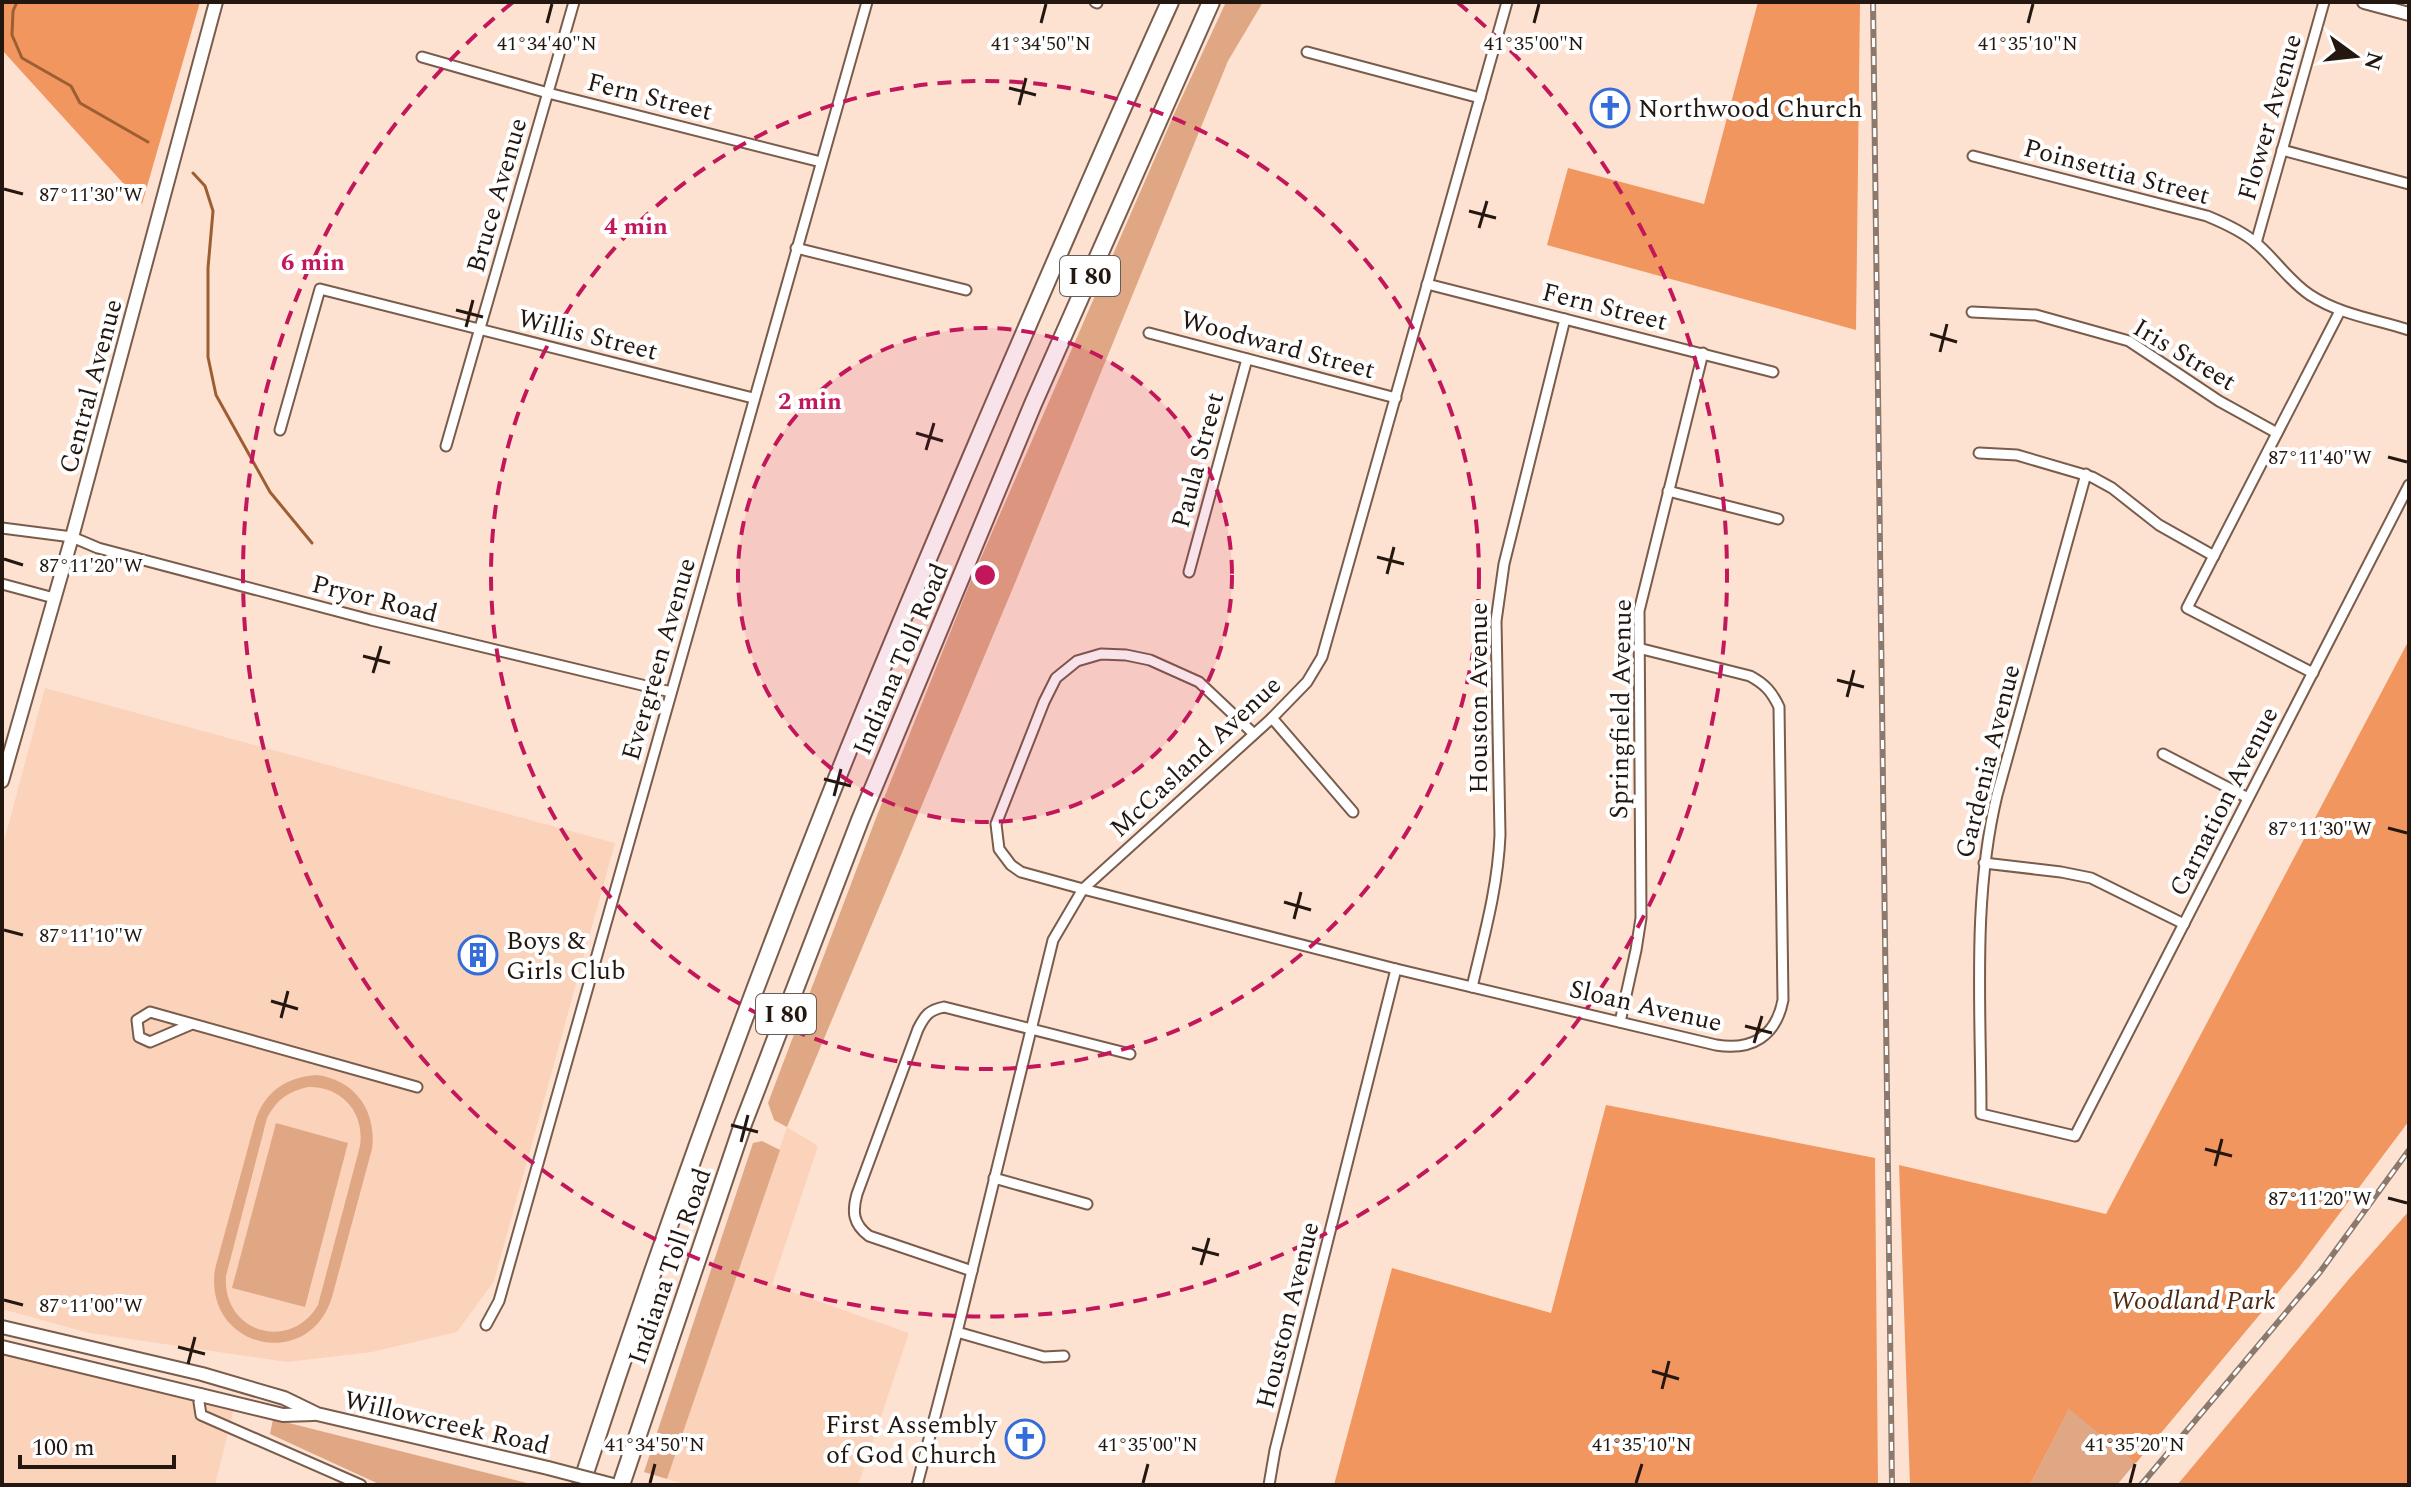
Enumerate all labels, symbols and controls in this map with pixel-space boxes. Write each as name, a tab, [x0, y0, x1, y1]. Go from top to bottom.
north arrow	[2315, 16, 2395, 96]
text: 41°34'40"N	[497, 29, 597, 59]
text: 41°34'50"N	[991, 29, 1091, 59]
text: 41°35'00"N	[1484, 29, 1584, 59]
text: 41°35'10"N	[1978, 29, 2078, 59]
street label: Flower Avenue	[2227, 29, 2313, 205]
text: N	[2355, 48, 2391, 74]
street label: Fern Street	[583, 62, 717, 132]
church icon: Northwood Church	[1589, 87, 1631, 129]
place label: Northwood Church	[1638, 89, 1863, 129]
street label: Bruce Avenue	[456, 113, 538, 277]
street label: Poinsettia Street	[2019, 128, 2214, 216]
text: 87°11'30"W	[39, 180, 143, 210]
text: 4 min	[604, 209, 668, 245]
text: 6 min	[281, 245, 345, 281]
road number: I 80	[1060, 256, 1120, 296]
street label: Fern Street	[1538, 272, 1672, 342]
street label: Central Avenue	[48, 295, 133, 478]
street label: Willis Street	[514, 298, 662, 372]
street label: Woodward Street	[1176, 300, 1379, 390]
street label: Iris Street	[2125, 308, 2244, 402]
text: 2 min	[778, 384, 842, 420]
street label: Paula Street	[1161, 388, 1235, 532]
text: 87°11'40"W	[2268, 443, 2372, 473]
text: 87°11'20"W	[39, 551, 143, 581]
street label: Evergreen Avenue	[611, 553, 707, 765]
street label: Indiana Toll Road	[842, 557, 959, 762]
centre of rings	[971, 561, 999, 589]
street label: Pryor Road	[308, 564, 442, 634]
street label: Springfield Avenue	[1599, 599, 1643, 819]
street label: Houston Avenue	[1459, 602, 1499, 794]
street label: Gardenia Avenue	[1945, 660, 2031, 862]
street label: McCasland Avenue	[1101, 666, 1291, 847]
street label: Carnation Avenue	[2159, 700, 2289, 903]
text: 87°11'30"W	[2268, 814, 2372, 844]
text: 87°11'10"W	[39, 921, 143, 951]
place label: Boys & Girls Club	[506, 921, 625, 991]
building icon: Boys & Girls Club	[457, 934, 499, 976]
street label: Sloan Avenue	[1565, 969, 1726, 1043]
road number: I 80	[756, 994, 816, 1034]
street label: Indiana Toll Road	[618, 1163, 722, 1370]
text: 87°11'20"W	[2268, 1184, 2372, 1214]
street label: Houston Avenue	[1245, 1218, 1331, 1413]
park label: Woodland Park	[2110, 1281, 2276, 1321]
text: 87°11'00"W	[39, 1291, 143, 1321]
street label: Willowcreek Road	[340, 1380, 554, 1466]
place label: First Assembly of God Church	[825, 1405, 999, 1475]
church icon: First Assembly of God Church	[1004, 1418, 1046, 1460]
scale bar	[20, 1419, 174, 1469]
text: 100 m	[32, 1430, 95, 1466]
text: 41°34'50"N	[605, 1430, 705, 1460]
text: 41°35'00"N	[1098, 1430, 1198, 1460]
text: 41°35'10"N	[1592, 1430, 1692, 1460]
text: 41°35'20"N	[2085, 1430, 2185, 1460]

